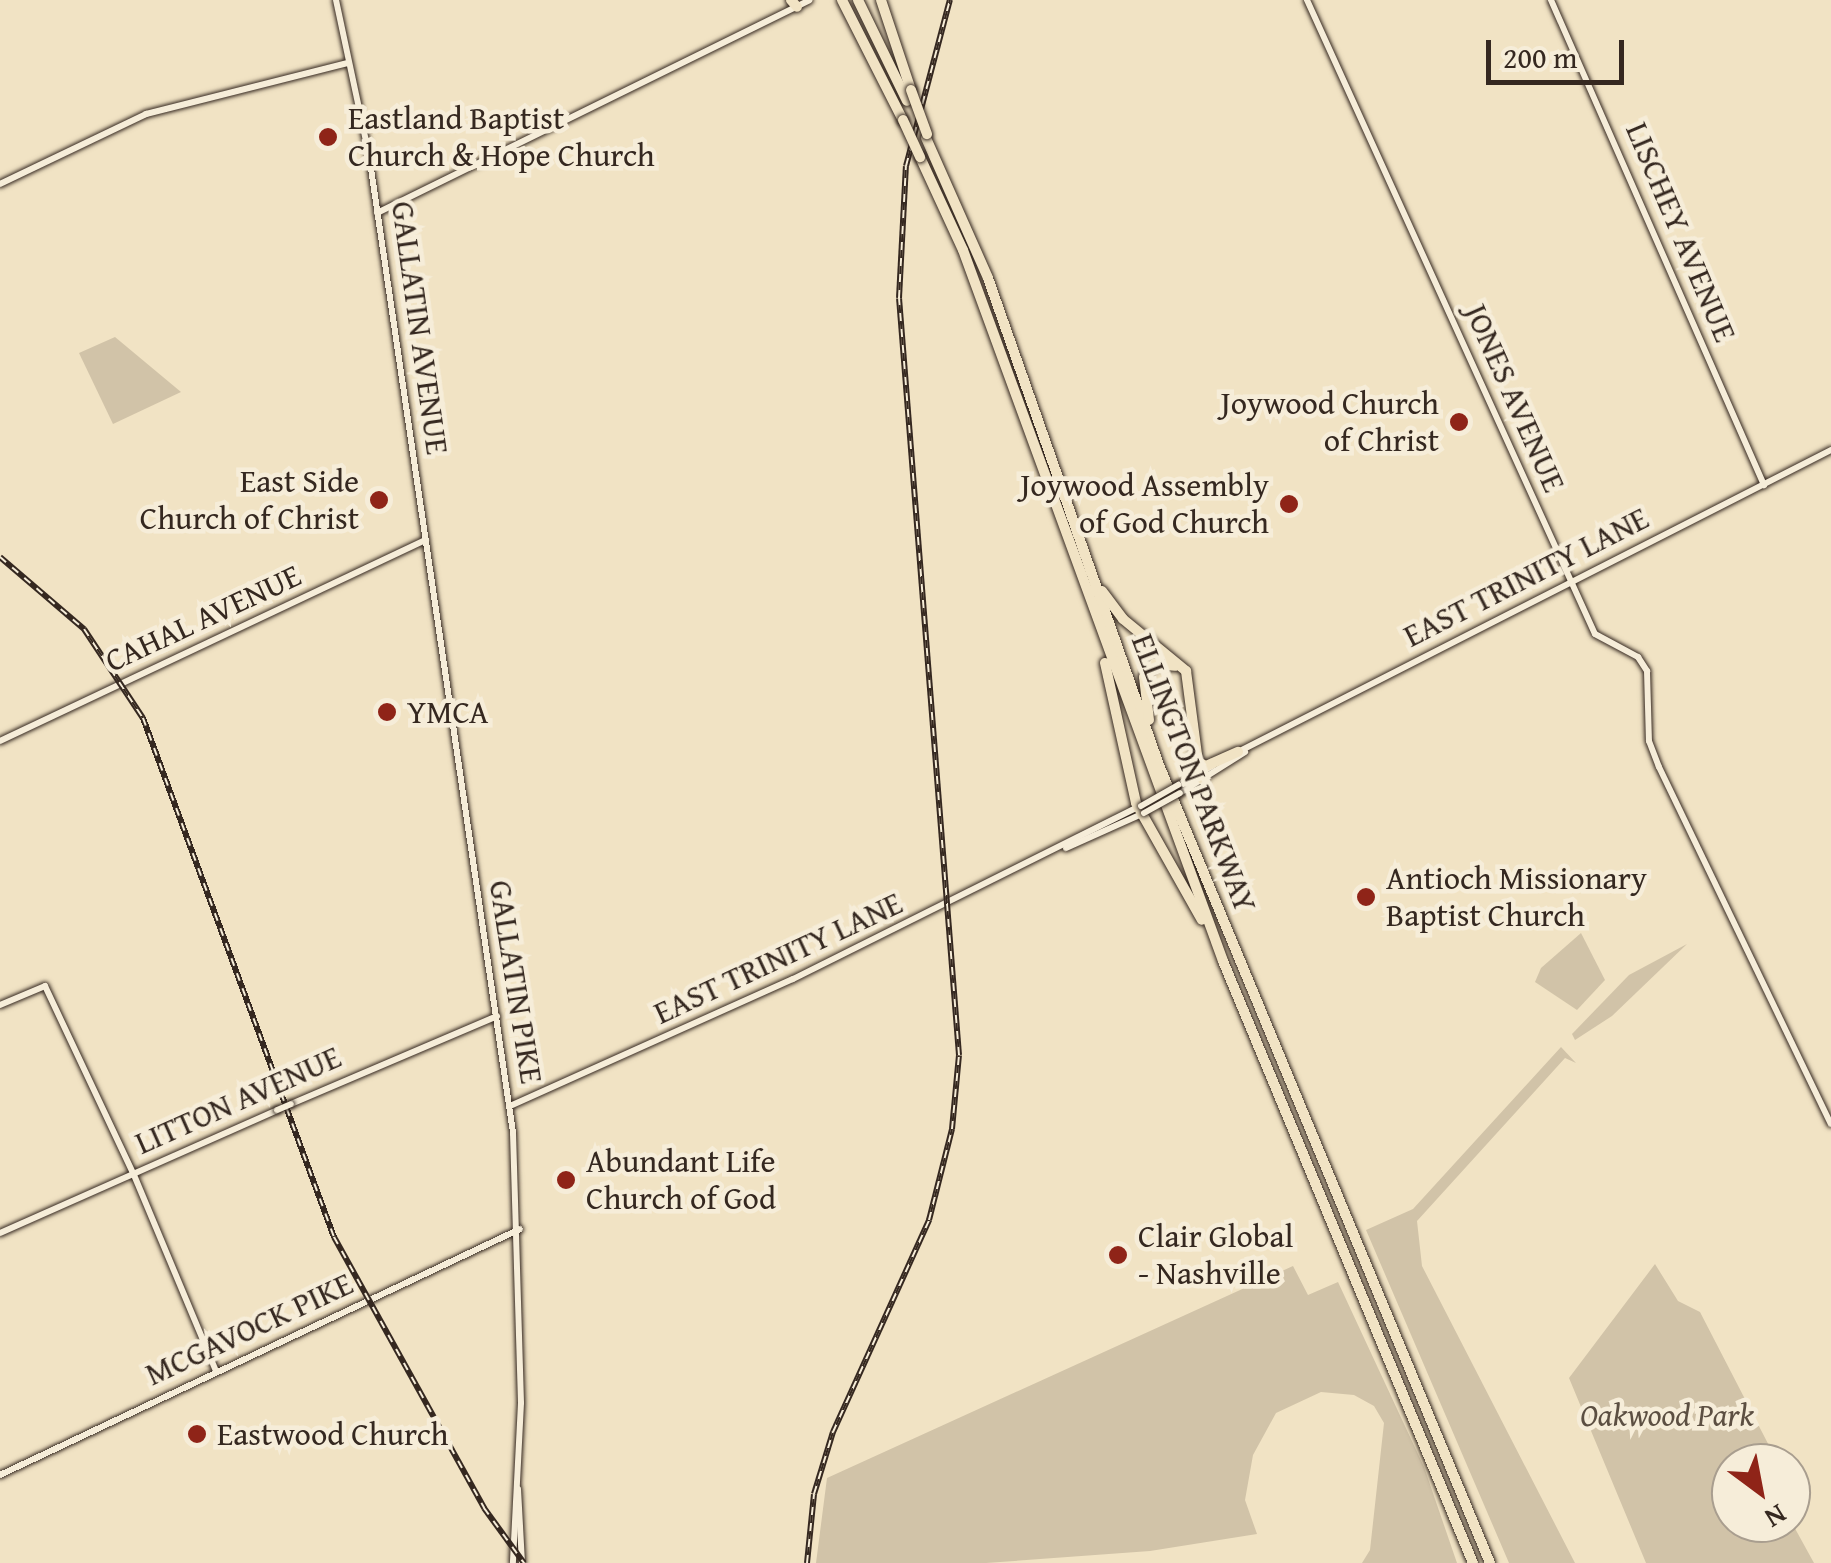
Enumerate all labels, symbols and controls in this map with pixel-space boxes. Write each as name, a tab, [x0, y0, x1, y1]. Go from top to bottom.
scale bar	[1491, 20, 1628, 82]
text: 200 m	[1503, 35, 1577, 79]
place label: Eastland Baptist Church & Hope Church	[348, 100, 655, 175]
street label: LISCHEY AVENUE	[1618, 117, 1744, 347]
marker: Eastland Baptist Church & Hope Church	[317, 126, 339, 148]
street label: GALLATIN AVENUE	[383, 199, 457, 457]
street label: JONES AVENUE	[1456, 298, 1574, 498]
place label: Joywood Church of Christ	[1221, 385, 1439, 460]
marker: Joywood Church of Christ	[1448, 411, 1470, 433]
place label: East Side Church of Christ	[140, 463, 359, 538]
place label: Joywood Assembly of God Church	[1020, 467, 1269, 542]
marker: East Side Church of Christ	[368, 489, 390, 511]
marker: Joywood Assembly of God Church	[1278, 493, 1300, 515]
street label: EAST TRINITY LANE	[1397, 499, 1655, 655]
street label: CAHAL AVENUE	[99, 556, 307, 680]
street label: ELLINGTON PARKWAY	[1123, 628, 1265, 918]
place label: YMCA	[407, 693, 488, 731]
marker: YMCA	[376, 701, 398, 723]
place label: Antioch Missionary Baptist Church	[1386, 860, 1647, 935]
street label: GALLATIN PIKE	[481, 878, 551, 1086]
street label: EAST TRINITY LANE	[648, 884, 908, 1032]
marker: Antioch Missionary Baptist Church	[1355, 886, 1377, 908]
street label: LITTON AVENUE	[129, 1038, 347, 1162]
place label: Abundant Life Church of God	[586, 1143, 776, 1218]
marker: Abundant Life Church of God	[555, 1169, 577, 1191]
place label: Clair Global - Nashville	[1138, 1218, 1294, 1293]
marker: Clair Global - Nashville	[1107, 1244, 1129, 1266]
street label: MCGAVOCK PIKE	[139, 1264, 359, 1394]
park label: Oakwood Park	[1580, 1396, 1754, 1434]
place label: Eastwood Church	[217, 1415, 448, 1453]
marker: Eastwood Church	[186, 1423, 208, 1445]
north arrow	[1711, 1443, 1811, 1543]
text: N	[1757, 1495, 1795, 1540]

